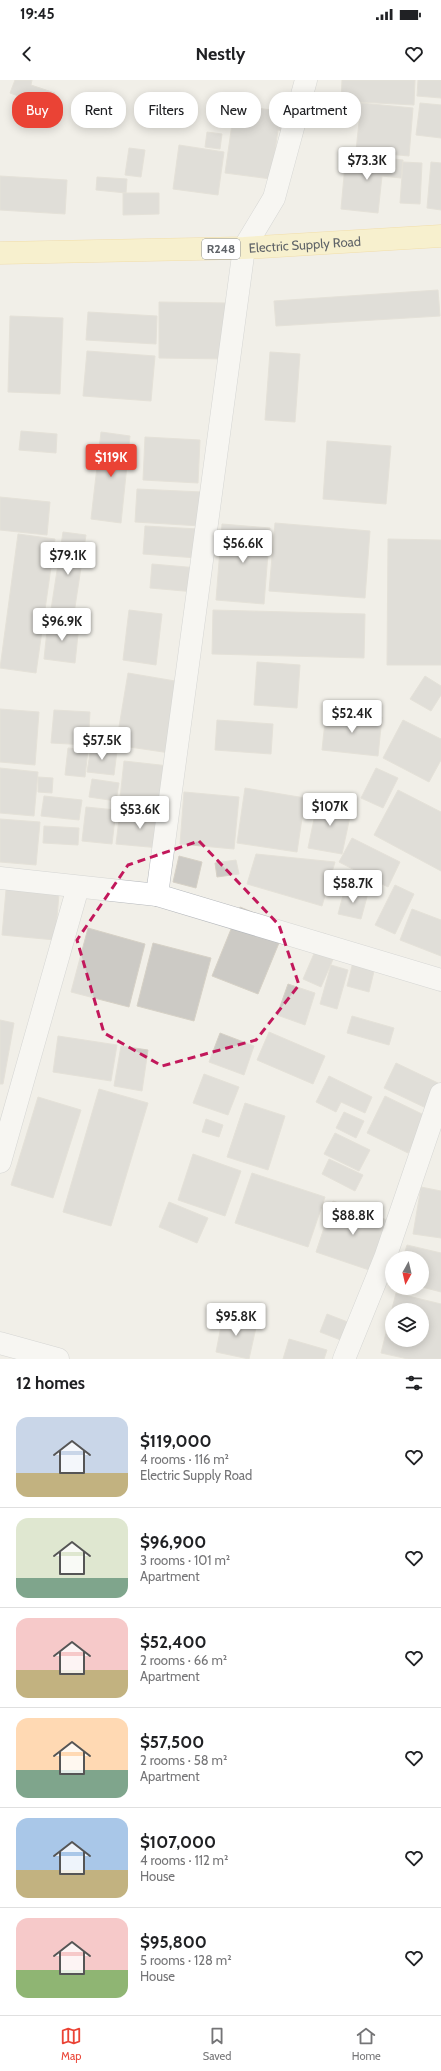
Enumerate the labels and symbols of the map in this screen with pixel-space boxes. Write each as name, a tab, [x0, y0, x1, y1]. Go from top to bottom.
pin: $73.3K	[334, 147, 400, 181]
street label: Electric Supply Road	[248, 233, 361, 256]
road number: R248	[202, 239, 240, 259]
pin: $119K	[83, 444, 139, 478]
pin: $56.6K	[210, 530, 276, 564]
pin: $79.1K	[35, 542, 101, 576]
pin: $96.9K	[29, 608, 95, 642]
pin: $52.4K	[319, 700, 385, 734]
pin: $57.5K	[69, 727, 135, 761]
pin: $107K	[302, 793, 358, 827]
pin: $53.6K	[107, 796, 173, 830]
pin: $58.7K	[320, 870, 386, 904]
pin: $88.8K	[320, 1202, 386, 1236]
north arrow	[385, 1251, 429, 1295]
pin: $95.8K	[203, 1303, 269, 1337]

